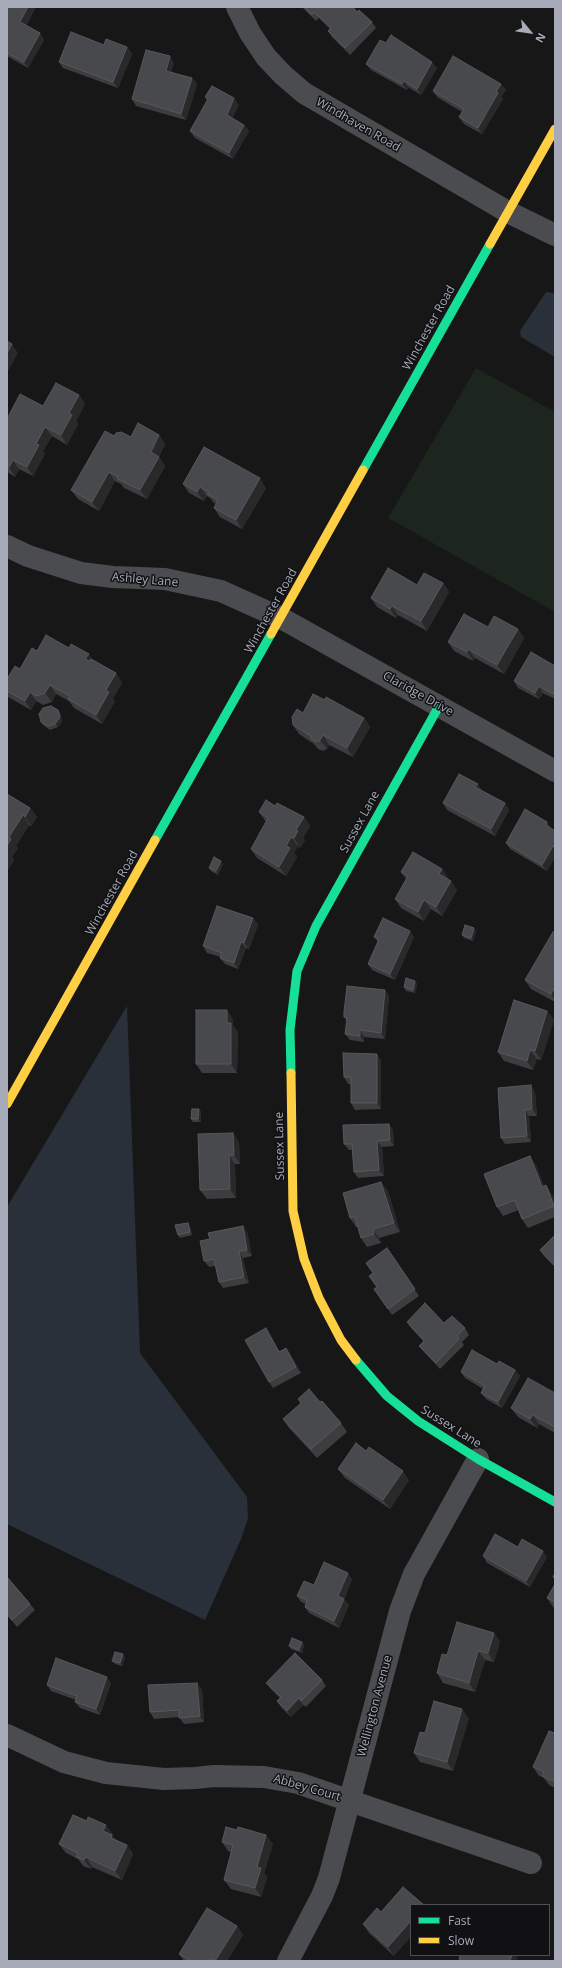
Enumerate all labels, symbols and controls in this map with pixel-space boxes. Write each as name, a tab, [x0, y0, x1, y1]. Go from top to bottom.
north arrow	[510, 12, 550, 52]
text: N	[532, 31, 550, 46]
street label: Windhaven Road	[313, 95, 403, 155]
street label: Winchester Road	[400, 283, 458, 373]
street label: Winchester Road	[242, 566, 300, 656]
street label: Ashley Lane	[111, 570, 179, 590]
street label: Claridge Drive	[380, 669, 456, 719]
street label: Sussex Lane	[337, 789, 383, 855]
street label: Winchester Road	[83, 848, 141, 938]
street label: Sussex Lane	[272, 1112, 288, 1180]
street label: Sussex Lane	[418, 1403, 484, 1451]
street label: Wellington Avenue	[355, 1654, 395, 1758]
street label: Abbey Court	[272, 1772, 342, 1804]
legend	[410, 1904, 550, 1956]
text: Fast	[448, 1912, 471, 1929]
text: Slow	[448, 1932, 474, 1949]

